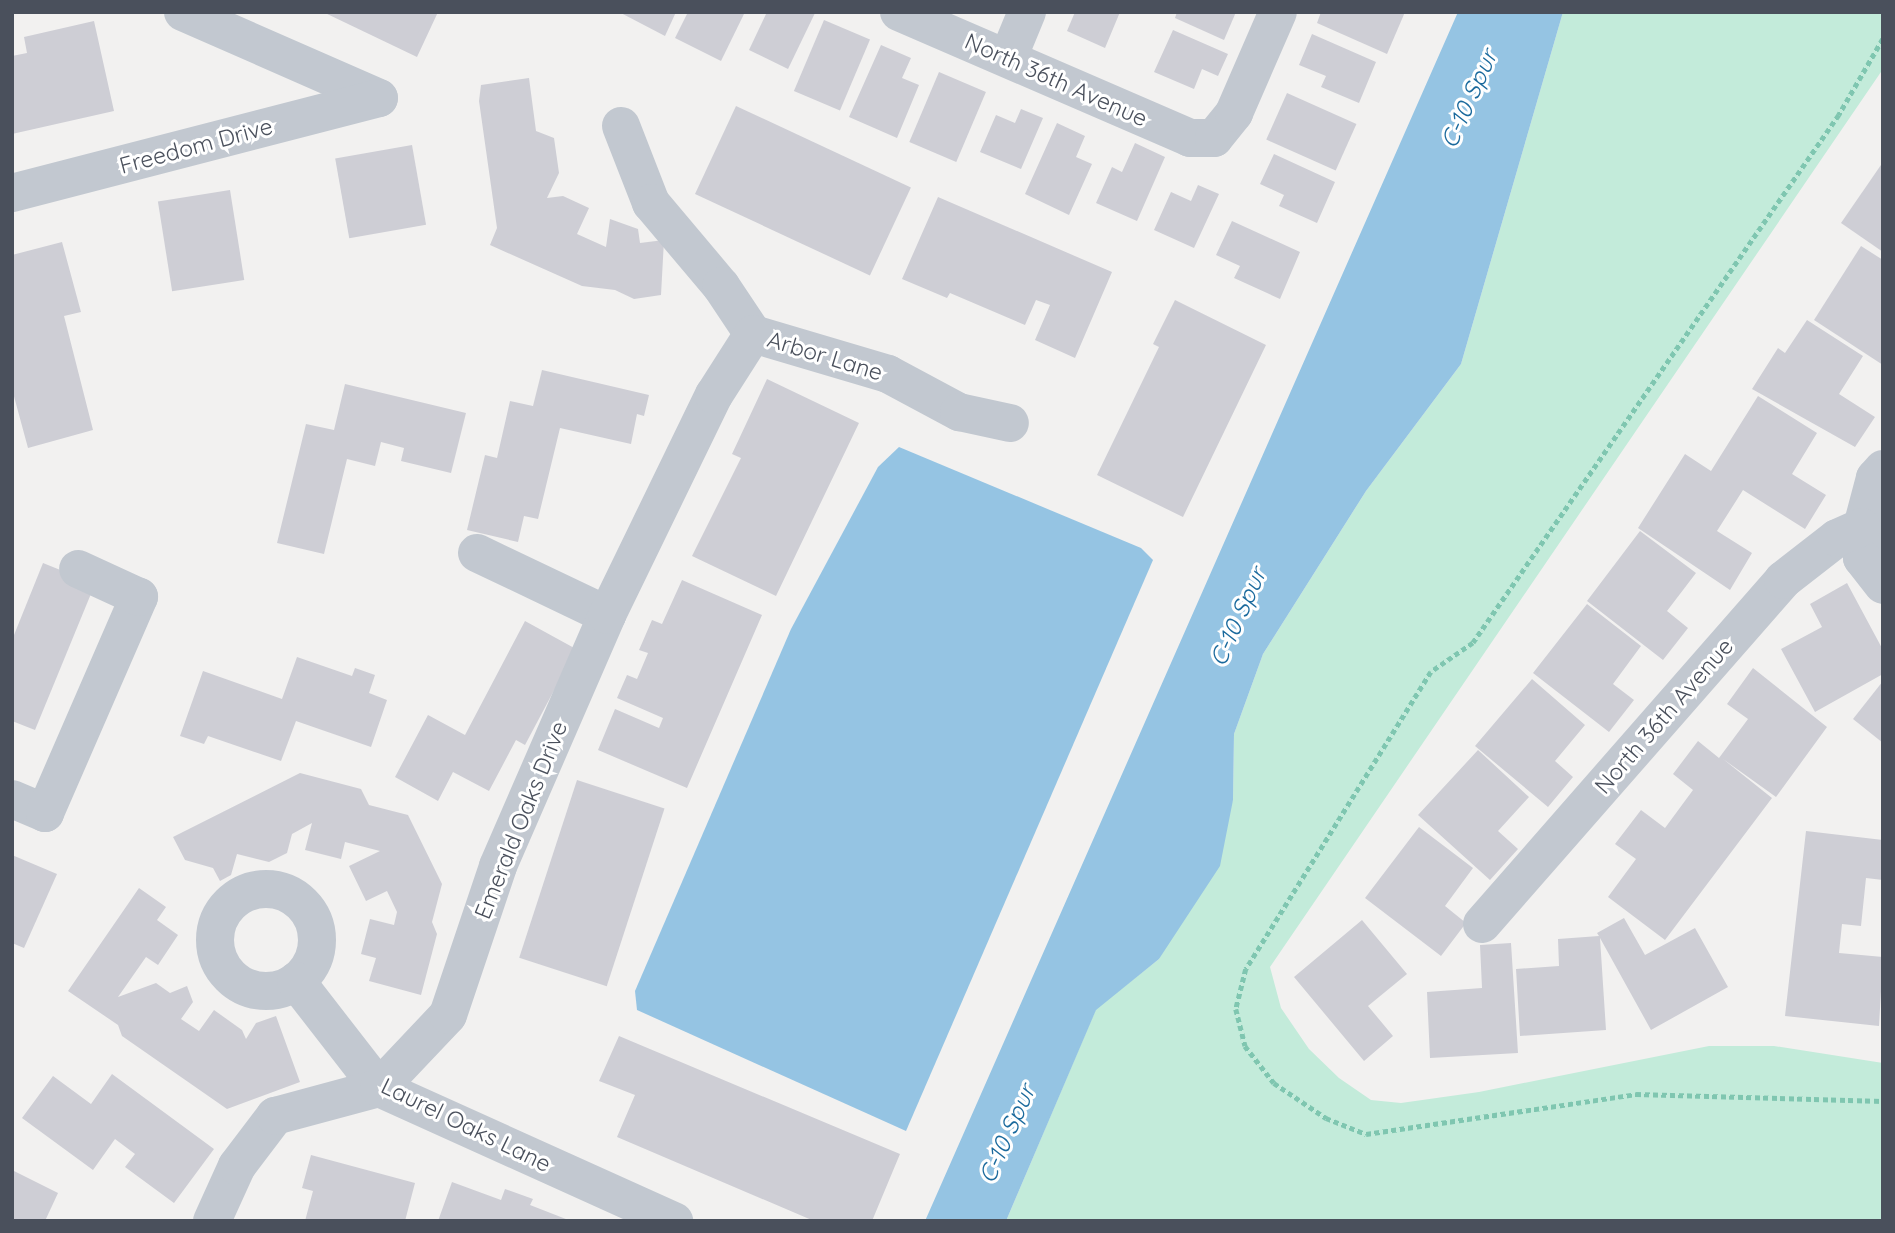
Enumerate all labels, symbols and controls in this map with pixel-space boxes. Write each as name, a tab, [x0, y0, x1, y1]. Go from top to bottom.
street label: North 36th Avenue	[960, 27, 1152, 133]
water label: C-10 Spur	[1435, 45, 1503, 153]
street label: Freedom Drive	[116, 112, 276, 180]
street label: Arbor Lane	[764, 325, 886, 387]
water label: C-10 Spur	[1204, 563, 1272, 671]
street label: North 36th Avenue	[1589, 633, 1739, 799]
street label: Emerald Oaks Drive	[469, 717, 573, 923]
street label: Laurel Oaks Lane	[377, 1072, 555, 1178]
water label: C-10 Spur	[973, 1080, 1041, 1188]

